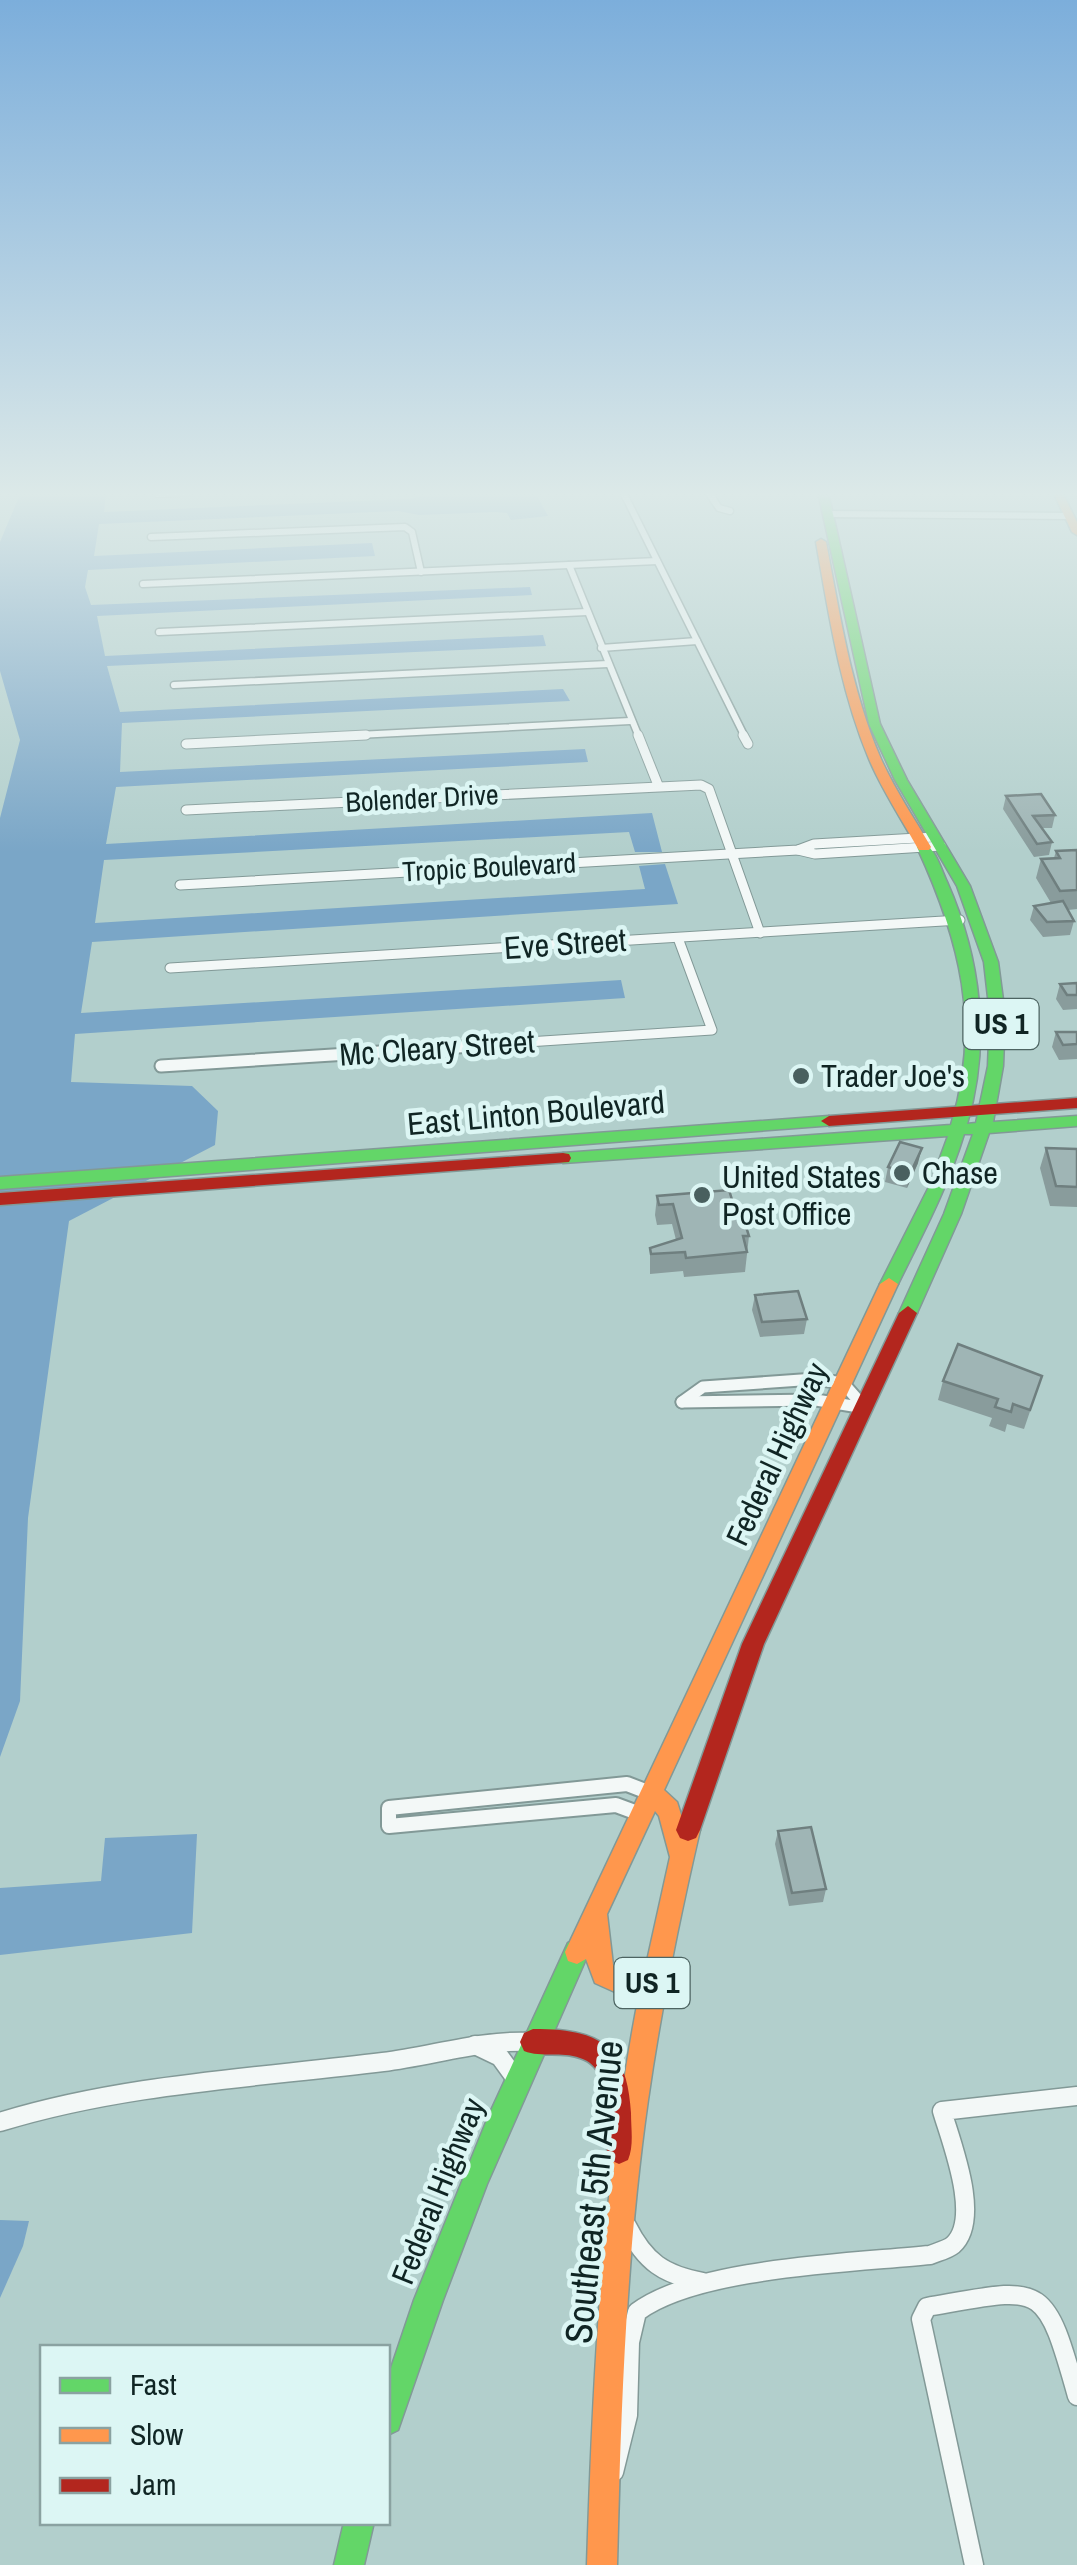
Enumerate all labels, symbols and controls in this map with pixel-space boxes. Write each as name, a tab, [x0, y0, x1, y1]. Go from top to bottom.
street label: Bolender Drive	[345, 775, 499, 821]
street label: Tropic Boulevard	[401, 843, 577, 891]
street label: Eve Street	[502, 918, 628, 969]
road number: US 1	[964, 999, 1038, 1049]
street label: Mc Cleary Street	[338, 1019, 536, 1076]
place label: Trader Joe's	[821, 1054, 965, 1097]
marker: Trader Joe's	[790, 1065, 812, 1087]
street label: East Linton Boulevard	[405, 1080, 666, 1145]
place label: Chase	[922, 1151, 998, 1194]
place label: United States Post Office	[722, 1155, 881, 1235]
marker: Chase	[891, 1162, 913, 1184]
marker: United States Post Office	[691, 1184, 713, 1206]
street label: Federal Highway	[715, 1355, 838, 1552]
road number: US 1	[614, 1958, 690, 2008]
street label: Southeast 5th Avenue	[552, 2038, 635, 2346]
street label: Federal Highway	[381, 2091, 494, 2290]
legend	[40, 2345, 390, 2525]
text: Fast	[130, 2364, 177, 2404]
text: Slow	[130, 2414, 184, 2454]
text: Jam	[130, 2464, 176, 2504]

